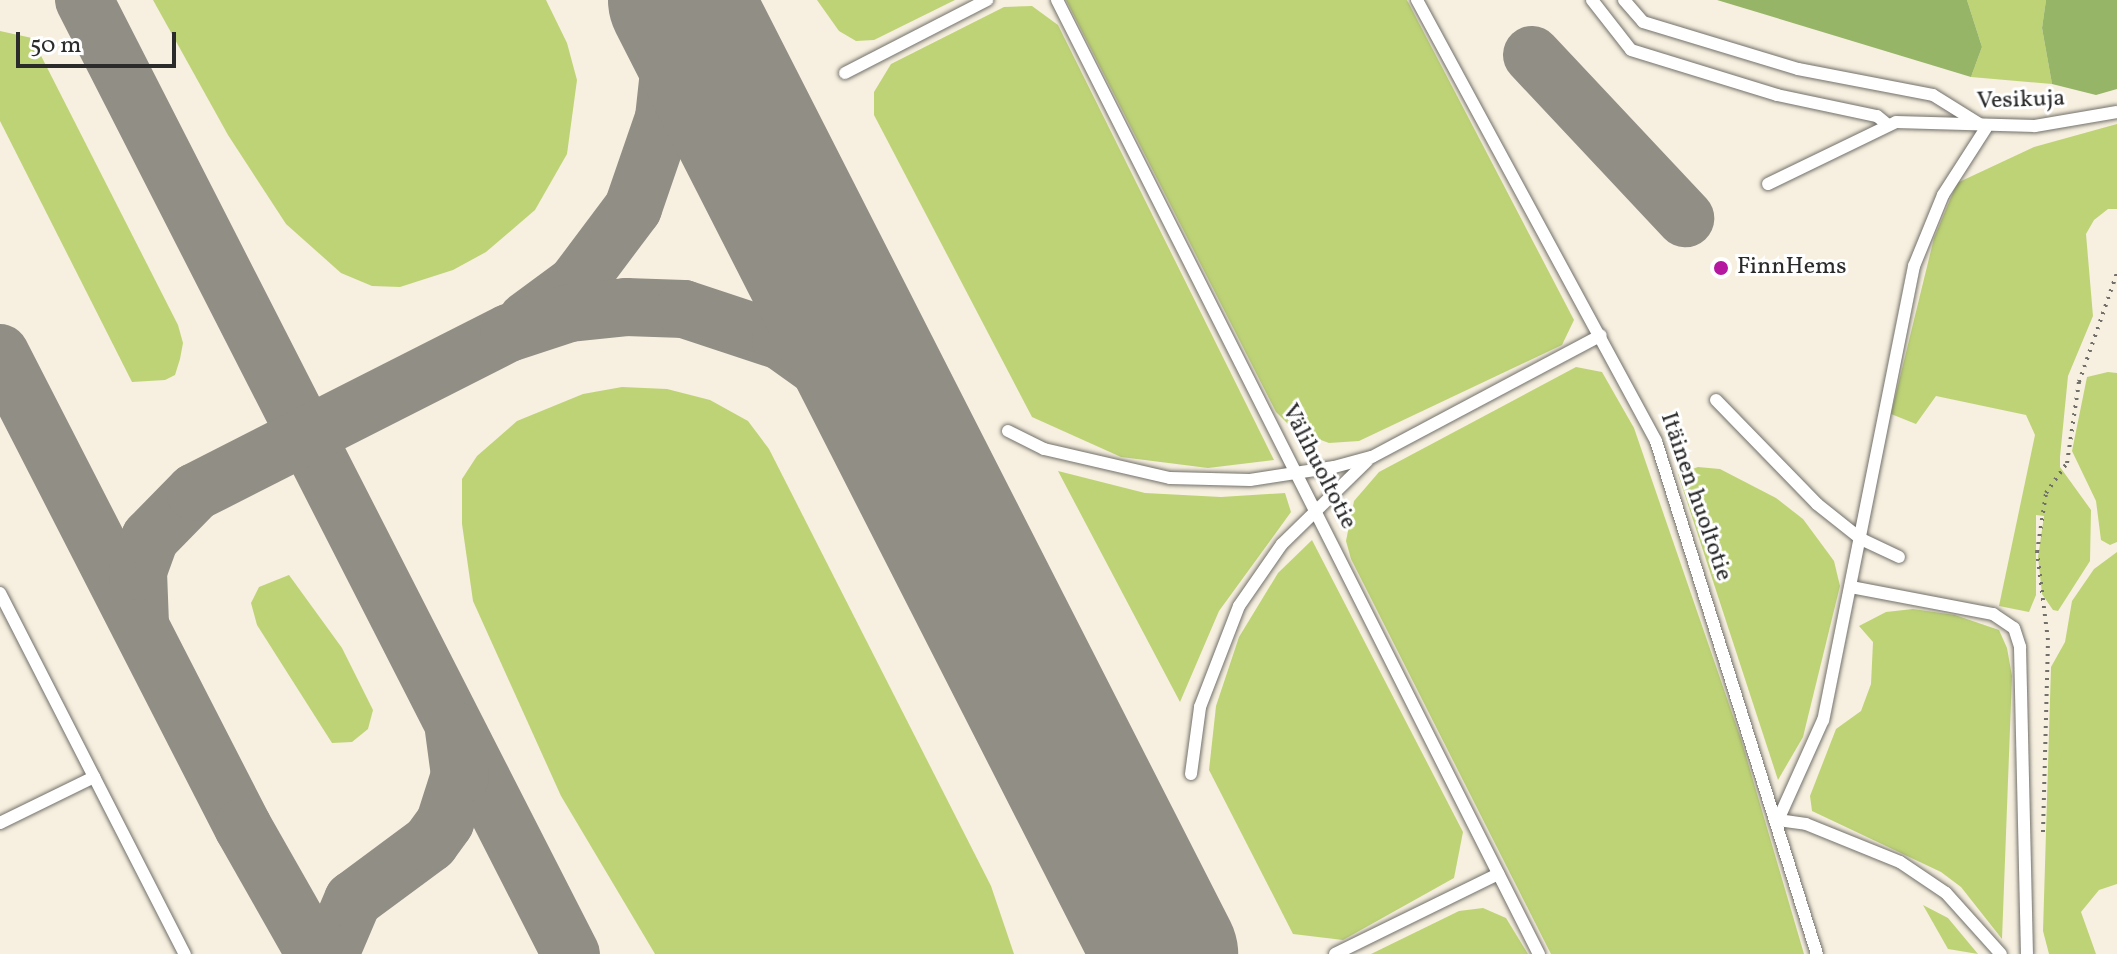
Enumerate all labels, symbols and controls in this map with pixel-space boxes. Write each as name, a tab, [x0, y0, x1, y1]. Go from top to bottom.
scale bar	[20, 16, 180, 66]
text: 50 m	[30, 29, 82, 63]
street label: Vesikuja	[1976, 85, 2066, 117]
place label: FinnHems	[1737, 254, 1847, 282]
marker: FinnHems	[1712, 259, 1730, 277]
street label: Välihuoltotie	[1274, 400, 1362, 534]
street label: Itäinen huoltotie	[1653, 409, 1737, 585]

